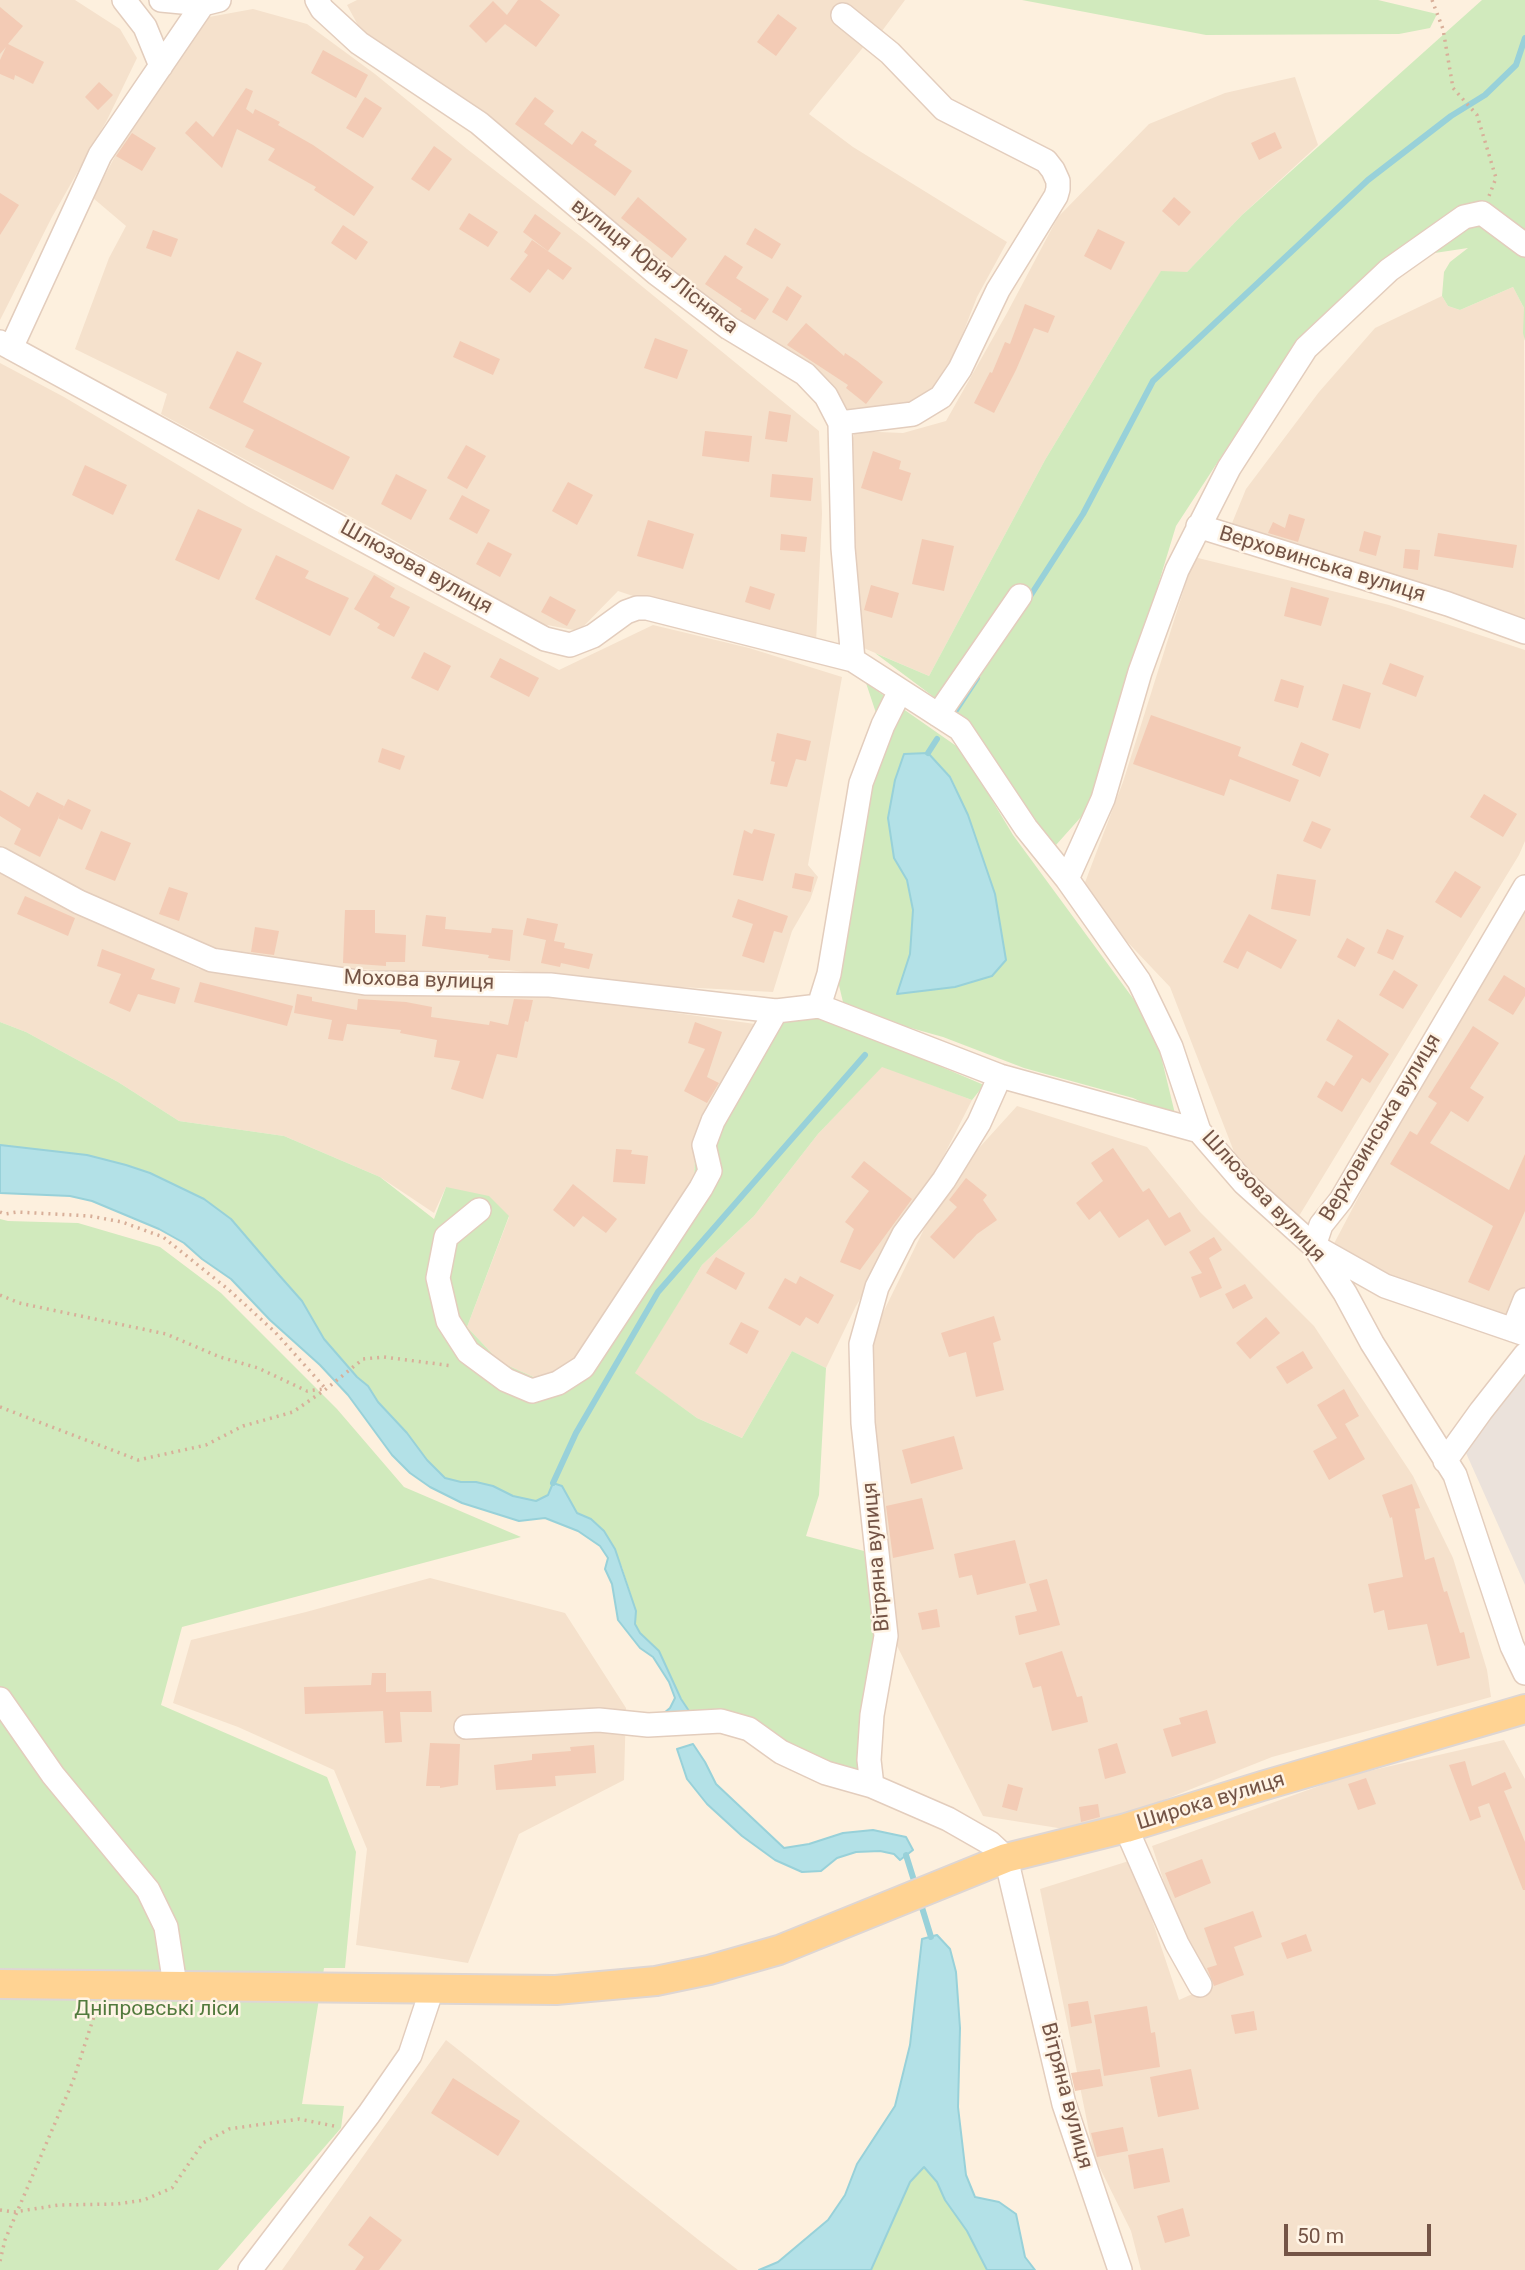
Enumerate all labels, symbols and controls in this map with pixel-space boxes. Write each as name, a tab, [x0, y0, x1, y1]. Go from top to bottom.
street label: вулиця Юрія Лісняка	[566, 194, 742, 340]
street label: Шлюзова вулиця	[335, 516, 497, 620]
street label: Верховинська вулиця	[1216, 522, 1428, 608]
street label: Мохова вулиця	[343, 966, 495, 996]
street label: Верховинська вулиця	[1315, 1030, 1447, 1226]
street label: Шлюзова вулиця	[1196, 1126, 1330, 1268]
street label: Вітряна вулиця	[858, 1481, 896, 1633]
street label: Широка вулиця	[1134, 1768, 1288, 1836]
park label: Дніпровські ліси	[74, 1997, 240, 2023]
street label: Вітряна вулиця	[1034, 2020, 1098, 2172]
scale bar	[1287, 2210, 1434, 2254]
text: 50 m	[1297, 2224, 1344, 2248]

